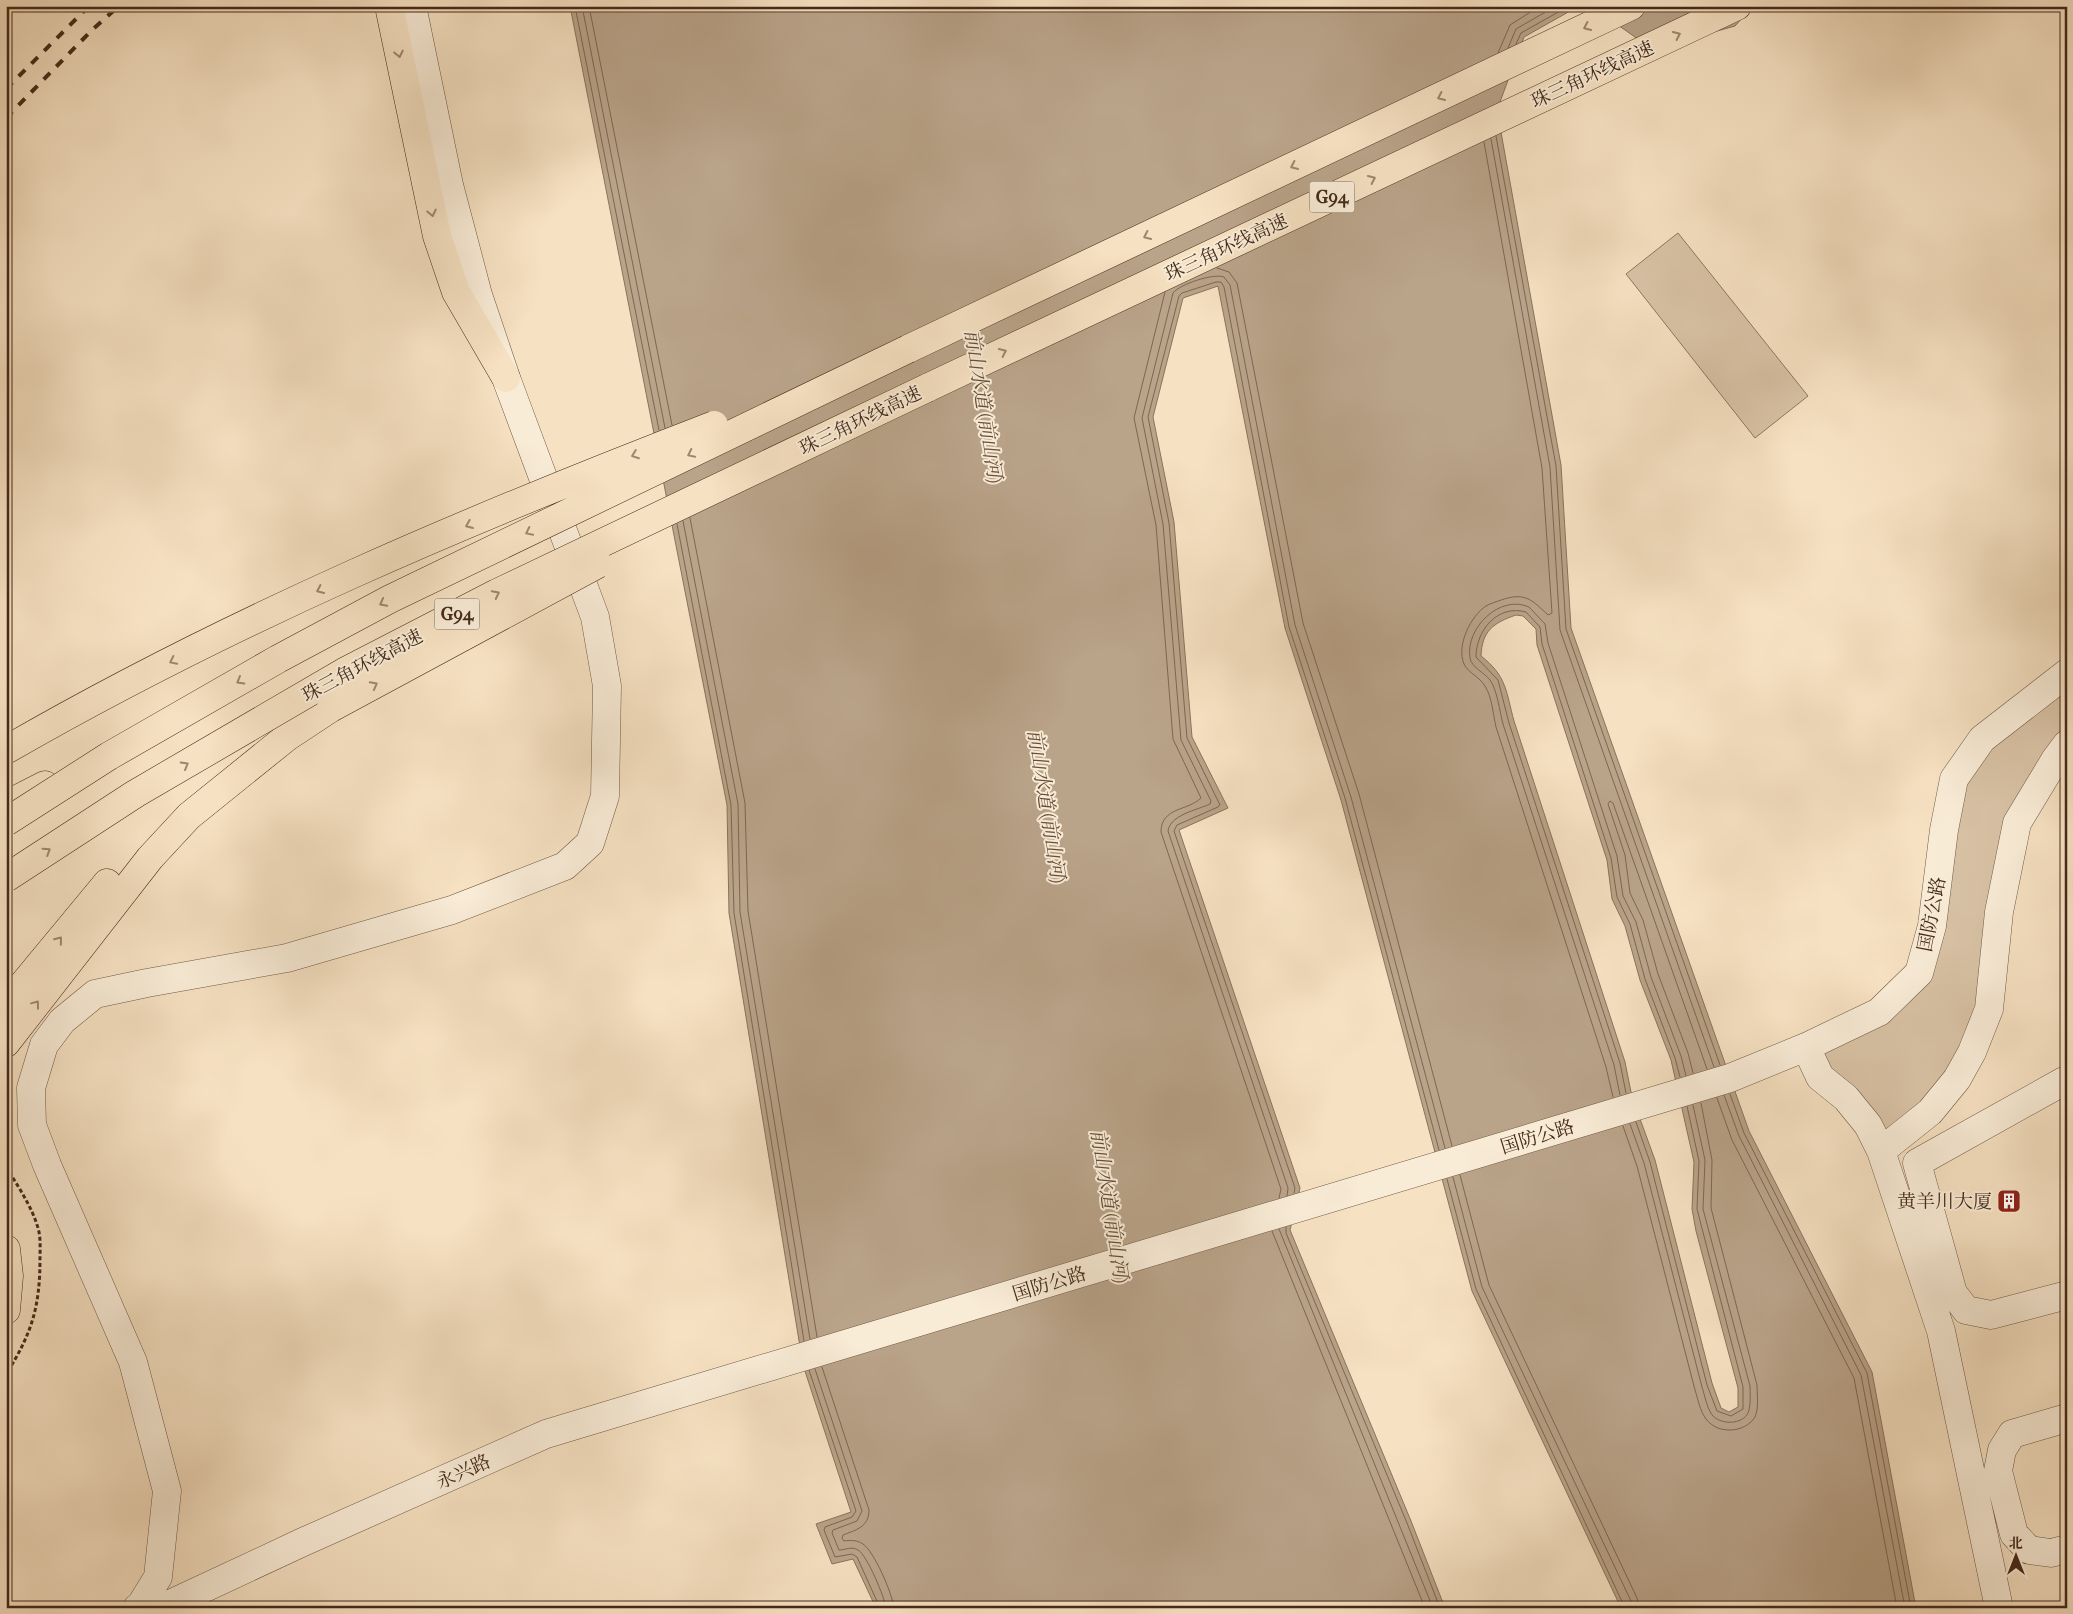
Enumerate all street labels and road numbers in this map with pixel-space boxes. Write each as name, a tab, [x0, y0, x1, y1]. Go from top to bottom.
street label: 珠三角环线高速	[1527, 37, 1657, 113]
road number: G94	[1310, 182, 1354, 212]
street label: 珠三角环线高速	[1161, 210, 1291, 286]
street label: 珠三角环线高速	[796, 382, 925, 460]
road number: G94	[434, 598, 480, 630]
street label: 珠三角环线高速	[299, 625, 426, 707]
street label: 国防公路	[1914, 875, 1950, 954]
street label: 国防公路	[1498, 1115, 1577, 1159]
street label: 国防公路	[1010, 1262, 1089, 1306]
street label: 永兴路	[433, 1450, 494, 1494]

